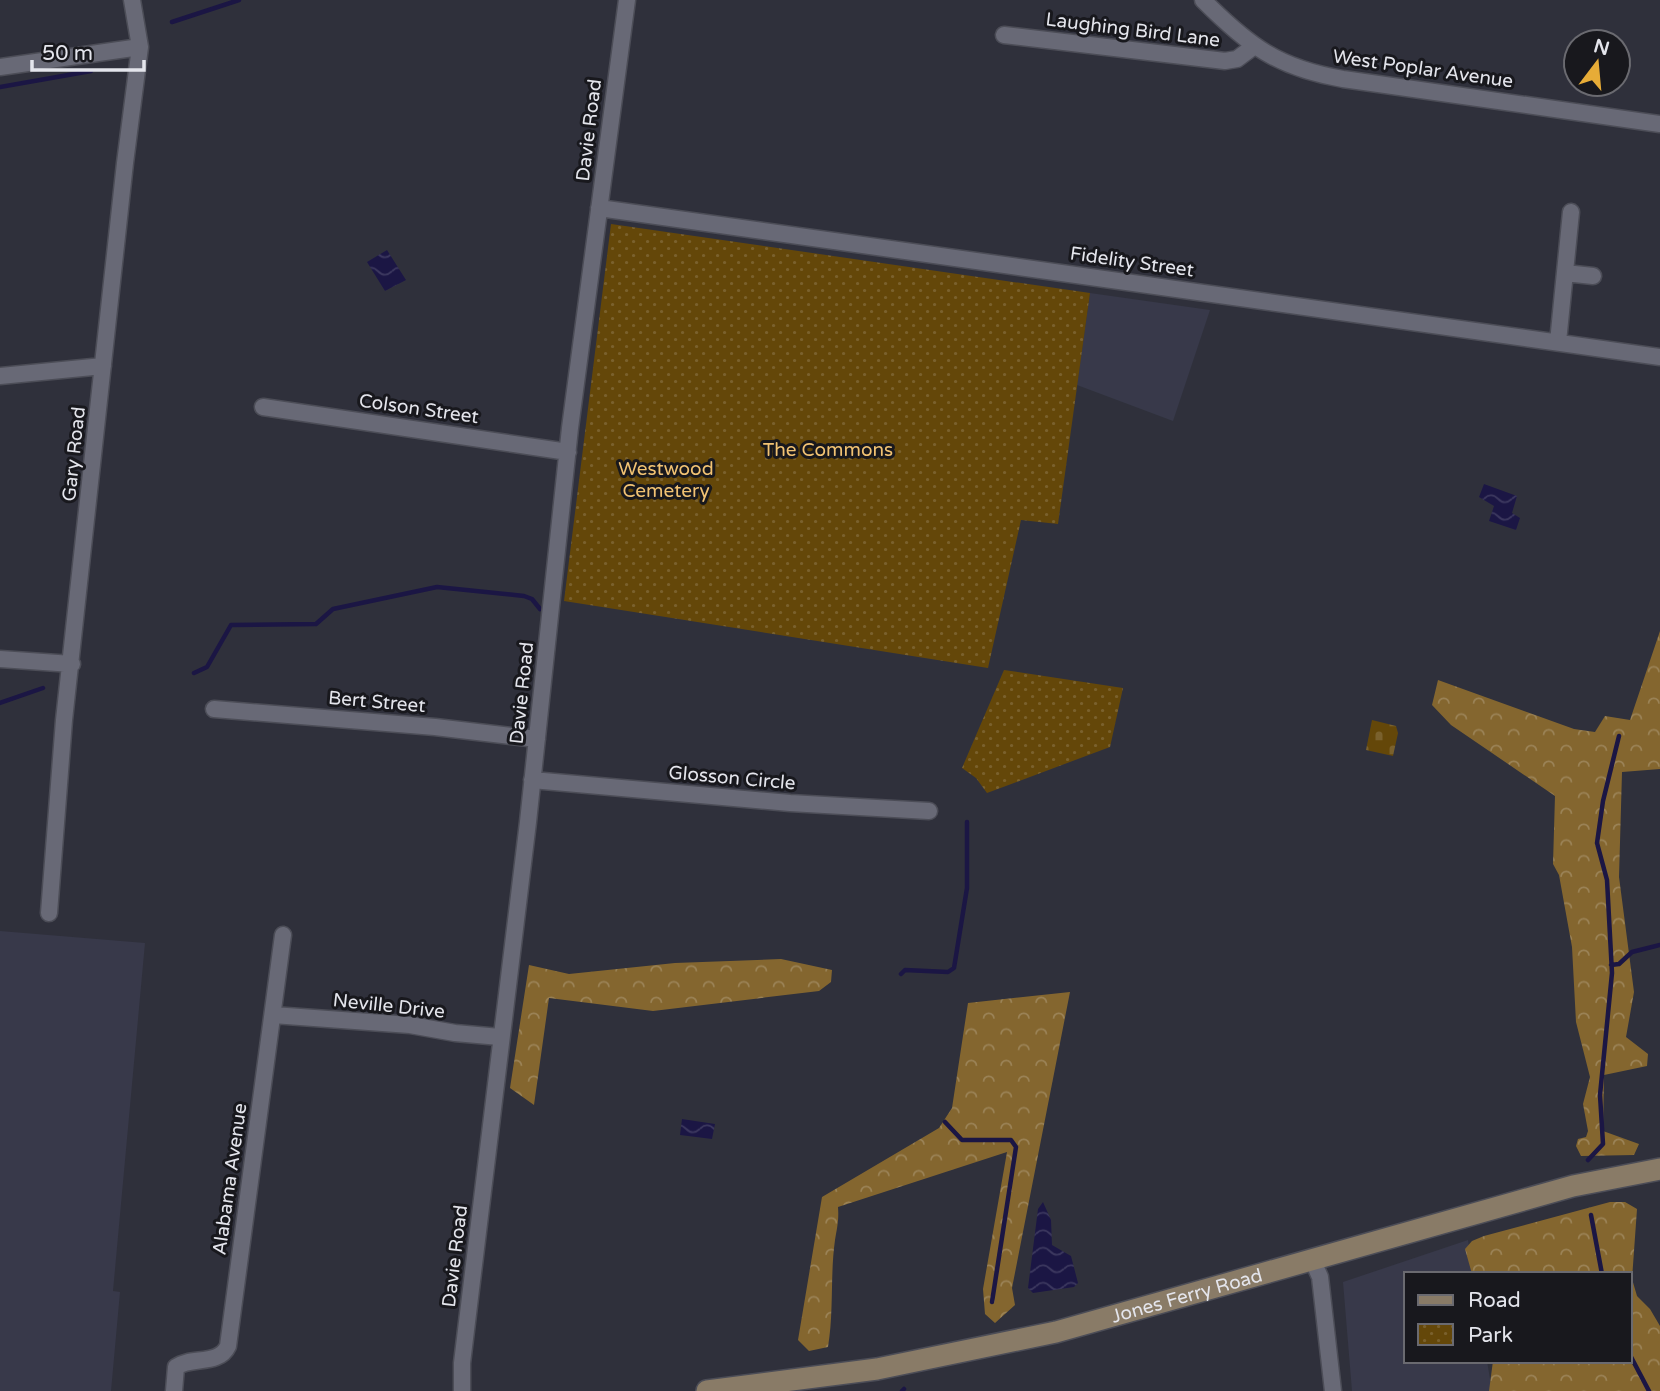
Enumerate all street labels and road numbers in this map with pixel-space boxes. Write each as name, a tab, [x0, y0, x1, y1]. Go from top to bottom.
street label: Laughing Bird Lane	[1044, 8, 1221, 52]
street label: West Poplar Avenue	[1331, 45, 1515, 93]
street label: Davie Road	[572, 78, 606, 183]
street label: Fidelity Street	[1068, 242, 1195, 282]
street label: Colson Street	[358, 390, 480, 428]
street label: Gary Road	[58, 406, 90, 503]
street label: Davie Road	[506, 641, 538, 745]
street label: Bert Street	[327, 687, 426, 717]
street label: Glosson Circle	[667, 761, 796, 795]
street label: Neville Drive	[332, 989, 446, 1023]
street label: Alabama Avenue	[208, 1102, 252, 1257]
street label: Davie Road	[438, 1204, 472, 1309]
street label: Jones Ferry Road	[1109, 1264, 1265, 1328]

